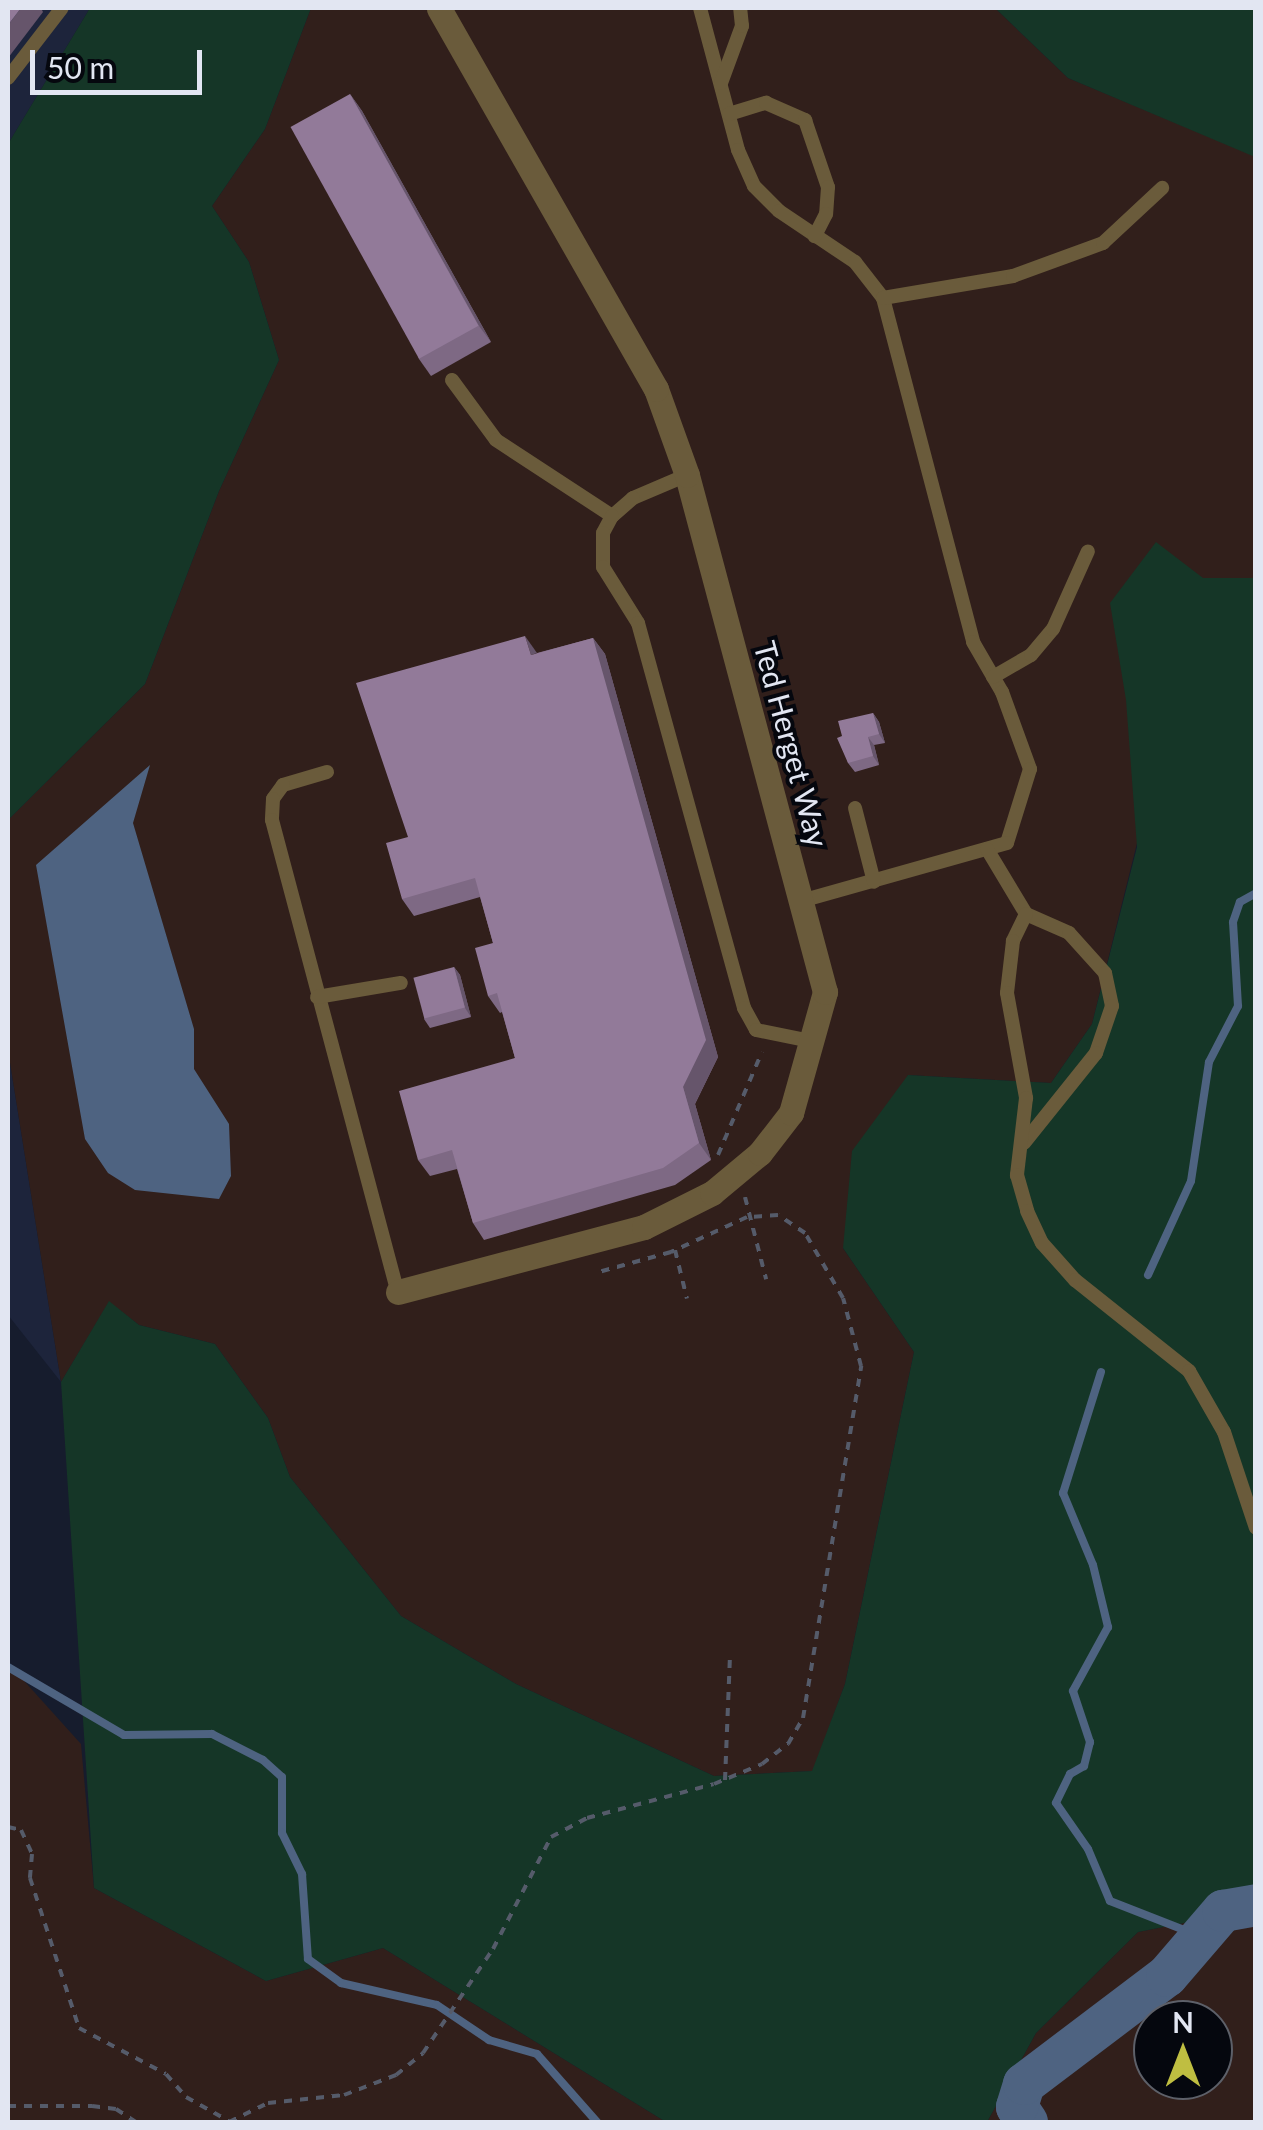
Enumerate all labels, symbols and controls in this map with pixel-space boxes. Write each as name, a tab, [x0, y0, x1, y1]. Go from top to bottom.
scale bar	[35, 30, 208, 92]
text: 50 m	[47, 49, 114, 85]
street label: Ted Herget Way	[747, 637, 837, 851]
north arrow	[1133, 2000, 1233, 2100]
text: N	[1172, 2005, 1194, 2039]

